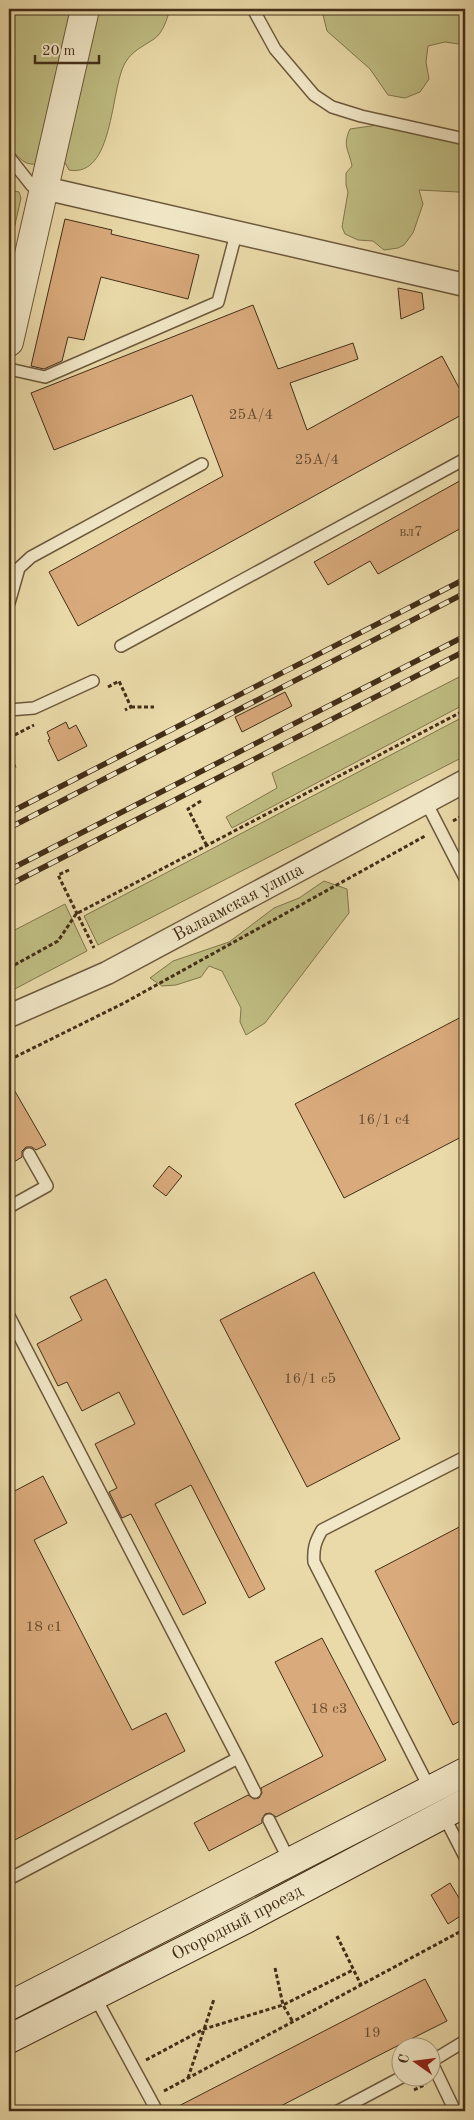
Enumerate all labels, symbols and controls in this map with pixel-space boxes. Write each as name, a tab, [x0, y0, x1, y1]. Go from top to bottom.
scale bar	[35, 32, 99, 64]
text: 20 m	[42, 44, 76, 59]
house number: 25А/4	[229, 408, 273, 423]
house number: 25А/4	[295, 453, 339, 468]
house number: вл7	[399, 525, 423, 540]
street label: Валаамская улица	[170, 860, 306, 945]
house number: 16/1 с4	[358, 1113, 410, 1128]
house number: 16/1 с5	[284, 1372, 336, 1387]
house number: 18 с1	[26, 1620, 62, 1635]
house number: 18 с3	[311, 1702, 347, 1717]
street label: Огородный проезд	[169, 1882, 306, 1964]
house number: 19	[363, 2026, 381, 2041]
north arrow	[392, 2038, 442, 2088]
text: С	[396, 2053, 412, 2065]

